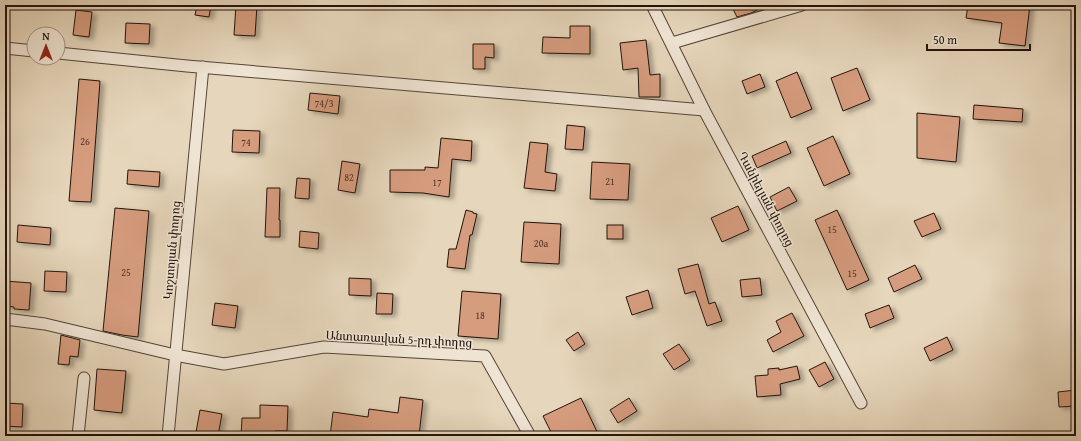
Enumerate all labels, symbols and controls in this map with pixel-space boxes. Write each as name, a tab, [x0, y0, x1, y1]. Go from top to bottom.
north arrow	[26, 26, 66, 66]
scale bar	[927, 26, 1030, 52]
text: N	[42, 28, 50, 44]
text: 50 m	[933, 31, 957, 48]
house number: 74/3	[314, 96, 334, 111]
house number: 26	[80, 134, 90, 149]
house number: 74	[241, 135, 251, 150]
street label: Դանիելյան փողոց	[734, 148, 799, 249]
house number: 82	[344, 170, 354, 185]
house number: 21	[605, 174, 615, 189]
house number: 17	[432, 175, 442, 190]
street label: Կոշտոյան փողոց	[159, 200, 184, 300]
house number: 15	[827, 222, 837, 237]
house number: 20a	[534, 236, 548, 251]
house number: 25	[121, 265, 131, 280]
house number: 15	[847, 266, 857, 281]
house number: 18	[475, 308, 485, 323]
street label: Անտառավան 5-րդ փողոց	[325, 326, 473, 351]

